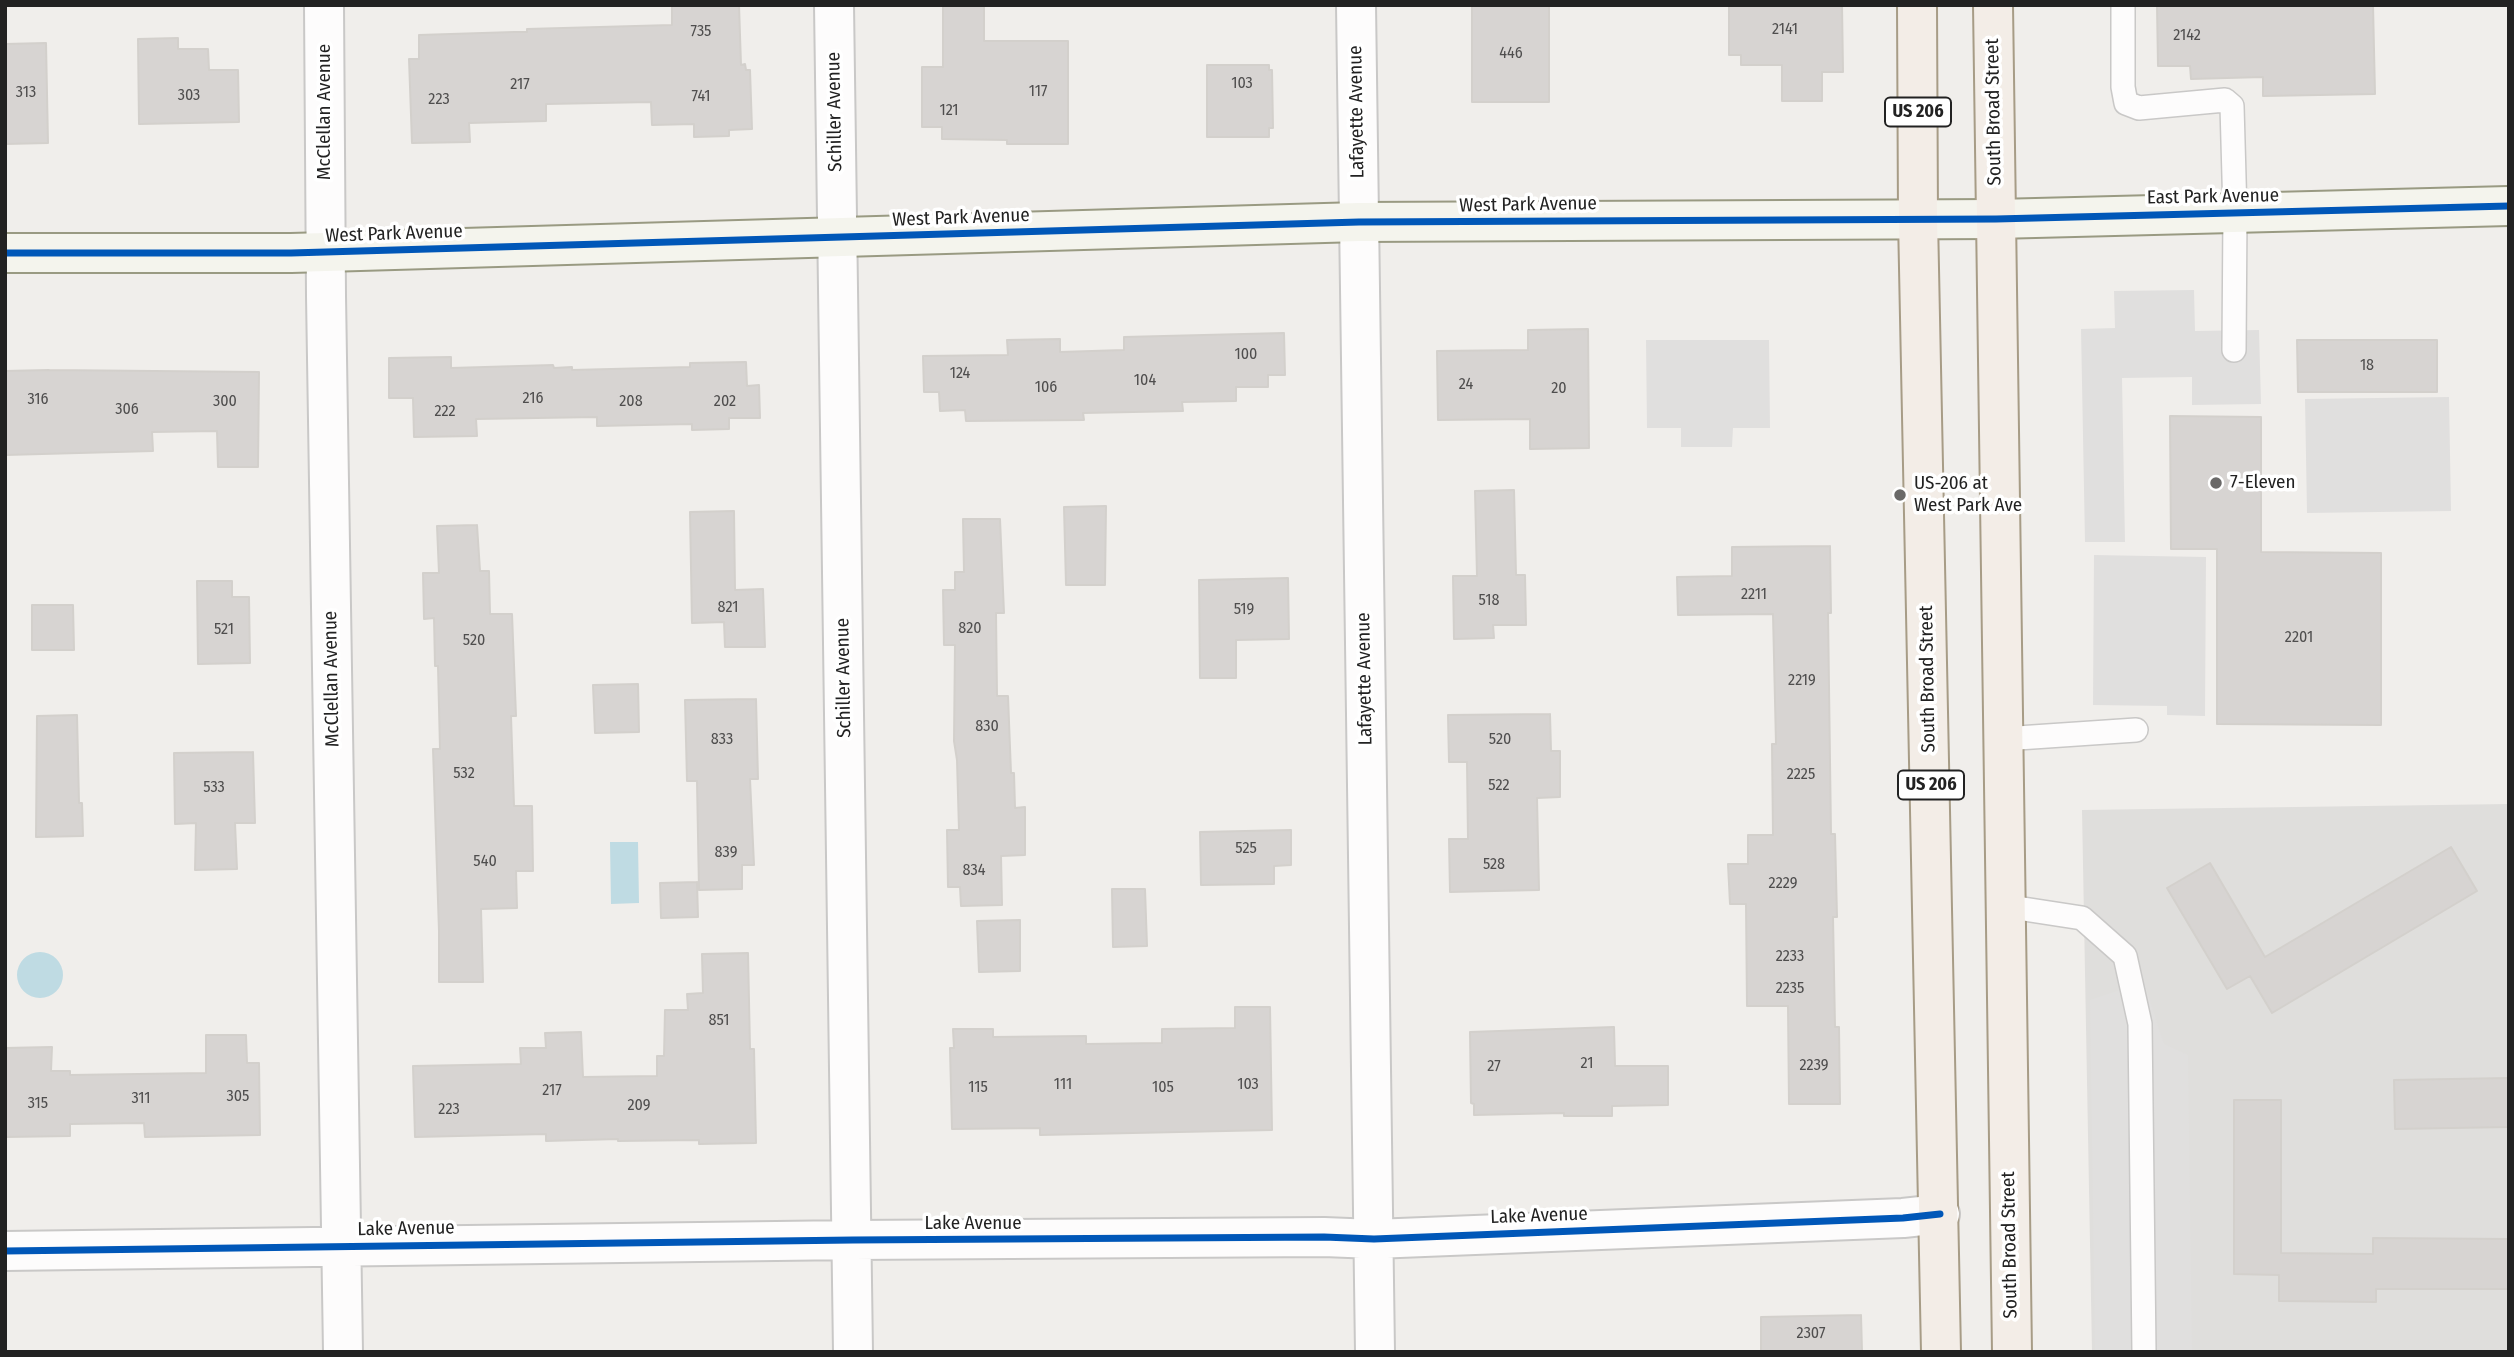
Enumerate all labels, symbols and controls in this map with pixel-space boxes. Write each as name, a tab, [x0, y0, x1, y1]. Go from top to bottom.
house number: 2141	[1772, 20, 1798, 40]
house number: 735	[691, 22, 711, 42]
house number: 2142	[2173, 26, 2201, 46]
street label: South Broad Street	[1981, 38, 2007, 186]
street label: McClellan Avenue	[314, 44, 336, 180]
house number: 446	[1499, 44, 1523, 64]
street label: Lafayette Avenue	[1344, 45, 1370, 179]
street label: Schiller Avenue	[823, 52, 847, 172]
house number: 103	[1231, 74, 1253, 94]
house number: 217	[510, 75, 530, 95]
house number: 117	[1029, 82, 1047, 102]
house number: 313	[16, 83, 36, 103]
house number: 303	[178, 86, 200, 106]
house number: 741	[691, 87, 711, 107]
house number: 223	[428, 90, 450, 110]
road number: US 206	[1885, 98, 1951, 127]
house number: 121	[939, 101, 959, 121]
street label: East Park Avenue	[2147, 184, 2279, 210]
street label: West Park Avenue	[1459, 192, 1597, 218]
street label: West Park Avenue	[892, 204, 1030, 232]
street label: West Park Avenue	[325, 220, 463, 248]
house number: 100	[1235, 345, 1257, 365]
house number: 18	[2360, 356, 2374, 376]
house number: 124	[950, 364, 970, 384]
house number: 104	[1134, 371, 1156, 391]
house number: 24	[1459, 375, 1473, 395]
house number: 106	[1035, 378, 1057, 398]
house number: 20	[1551, 379, 1567, 399]
house number: 216	[523, 389, 543, 409]
house number: 316	[27, 390, 49, 410]
house number: 300	[213, 392, 237, 412]
house number: 208	[619, 392, 643, 412]
house number: 202	[714, 392, 736, 412]
house number: 306	[115, 400, 139, 420]
house number: 222	[434, 402, 456, 422]
place label: 7-Eleven	[2230, 472, 2295, 494]
place label: US-206 at West Park Ave	[1914, 473, 2022, 517]
marker: 7-Eleven	[2208, 475, 2224, 491]
marker: US-206 at West Park Ave	[1892, 487, 1908, 503]
house number: 2211	[1741, 585, 1767, 605]
house number: 518	[1479, 591, 1499, 611]
house number: 821	[718, 598, 738, 618]
house number: 519	[1234, 600, 1254, 620]
street label: South Broad Street	[1915, 605, 1941, 753]
street label: McClellan Avenue	[319, 611, 345, 747]
street label: Lafayette Avenue	[1352, 612, 1378, 746]
street label: Schiller Avenue	[832, 618, 856, 738]
house number: 820	[958, 619, 982, 639]
house number: 521	[214, 620, 234, 640]
house number: 2201	[2285, 628, 2313, 648]
house number: 520	[463, 631, 485, 651]
house number: 2219	[1788, 671, 1816, 691]
house number: 830	[975, 717, 999, 737]
house number: 833	[711, 730, 733, 750]
house number: 520	[1489, 730, 1511, 750]
house number: 532	[453, 764, 475, 784]
house number: 2225	[1787, 765, 1815, 785]
road number: US 206	[1898, 770, 1964, 800]
house number: 522	[1488, 776, 1510, 796]
house number: 533	[203, 778, 225, 798]
house number: 525	[1235, 839, 1257, 859]
house number: 839	[715, 843, 737, 863]
house number: 540	[473, 852, 497, 872]
house number: 528	[1483, 855, 1505, 875]
house number: 834	[963, 861, 985, 881]
house number: 2229	[1769, 874, 1797, 894]
house number: 2233	[1776, 947, 1804, 967]
house number: 2235	[1776, 979, 1804, 999]
house number: 851	[709, 1011, 729, 1031]
house number: 21	[1581, 1054, 1593, 1074]
house number: 2239	[1800, 1056, 1828, 1076]
house number: 27	[1487, 1057, 1501, 1077]
house number: 111	[1054, 1075, 1072, 1095]
house number: 103	[1237, 1075, 1259, 1095]
house number: 115	[968, 1078, 988, 1098]
house number: 105	[1152, 1078, 1174, 1098]
house number: 217	[542, 1081, 562, 1101]
house number: 305	[227, 1087, 249, 1107]
house number: 311	[131, 1089, 151, 1109]
house number: 315	[28, 1094, 48, 1114]
house number: 209	[627, 1096, 651, 1116]
house number: 223	[438, 1100, 460, 1120]
street label: South Broad Street	[1997, 1171, 2023, 1319]
street label: Lake Avenue	[1490, 1203, 1588, 1229]
street label: Lake Avenue	[924, 1213, 1022, 1235]
street label: Lake Avenue	[357, 1217, 455, 1241]
house number: 2307	[1797, 1324, 1825, 1344]

